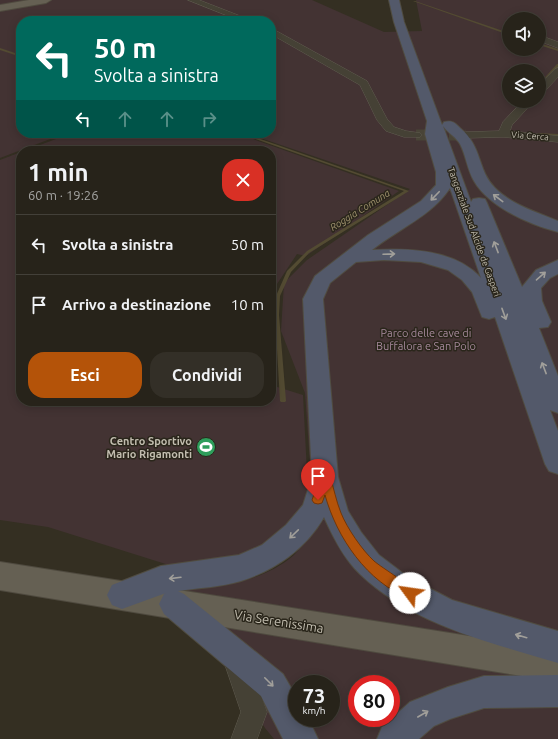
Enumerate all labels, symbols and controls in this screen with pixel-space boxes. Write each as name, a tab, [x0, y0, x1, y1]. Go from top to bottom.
map controls	[502, 12, 546, 108]
button: sound	[502, 12, 546, 56]
icon: left	[28, 32, 80, 84]
text: 50 m	[94, 32, 156, 63]
button: layers	[502, 64, 546, 108]
text: Svolta a sinistra	[94, 65, 219, 85]
icon: left	[72, 108, 94, 130]
icon: ahead	[114, 108, 136, 130]
icon: ahead	[156, 108, 178, 130]
icon: right	[198, 108, 220, 130]
street label: Via Cerca	[511, 130, 549, 142]
text: 1 min	[28, 159, 89, 186]
button: close	[222, 159, 264, 201]
street label: Tangenziale Sud Alcide de Gasperi	[446, 166, 502, 298]
water label: Roggia Comuna	[328, 187, 392, 233]
text: 60 m · 19:26	[28, 188, 99, 202]
one-way arrow	[431, 191, 440, 201]
one-way arrow	[493, 193, 504, 202]
icon: left	[28, 234, 50, 256]
text: Svolta a sinistra	[62, 236, 173, 253]
text: 50 m	[231, 236, 264, 253]
one-way arrow	[492, 241, 500, 253]
one-way arrow	[382, 250, 395, 257]
one-way arrow	[535, 272, 546, 281]
icon: arrive	[28, 294, 50, 316]
text: Arrivo a destinazione	[62, 296, 211, 313]
text: 10 m	[231, 296, 264, 313]
one-way arrow	[501, 308, 508, 321]
park label: Parco delle cave di Buffalora e San Polo	[376, 327, 476, 352]
button: Esci	[28, 352, 142, 398]
button: Condividi	[150, 352, 264, 398]
one-way arrow	[539, 362, 547, 374]
place label: Centro Sportivo Mario Rigamonti	[106, 435, 192, 460]
sports icon: Centro Sportivo Mario Rigamonti	[195, 436, 217, 458]
pin	[301, 459, 335, 500]
icon: arrive	[307, 465, 329, 487]
one-way arrow	[289, 530, 299, 539]
position arrow	[389, 572, 431, 614]
one-way arrow	[169, 575, 182, 582]
street label: Via Serenissima	[233, 607, 325, 635]
one-way arrow	[514, 632, 527, 639]
speed limit sign: 80	[348, 675, 400, 727]
one-way arrow	[264, 678, 274, 687]
text: 73	[303, 684, 325, 707]
text: km/h	[302, 705, 326, 716]
one-way arrow	[417, 710, 429, 718]

